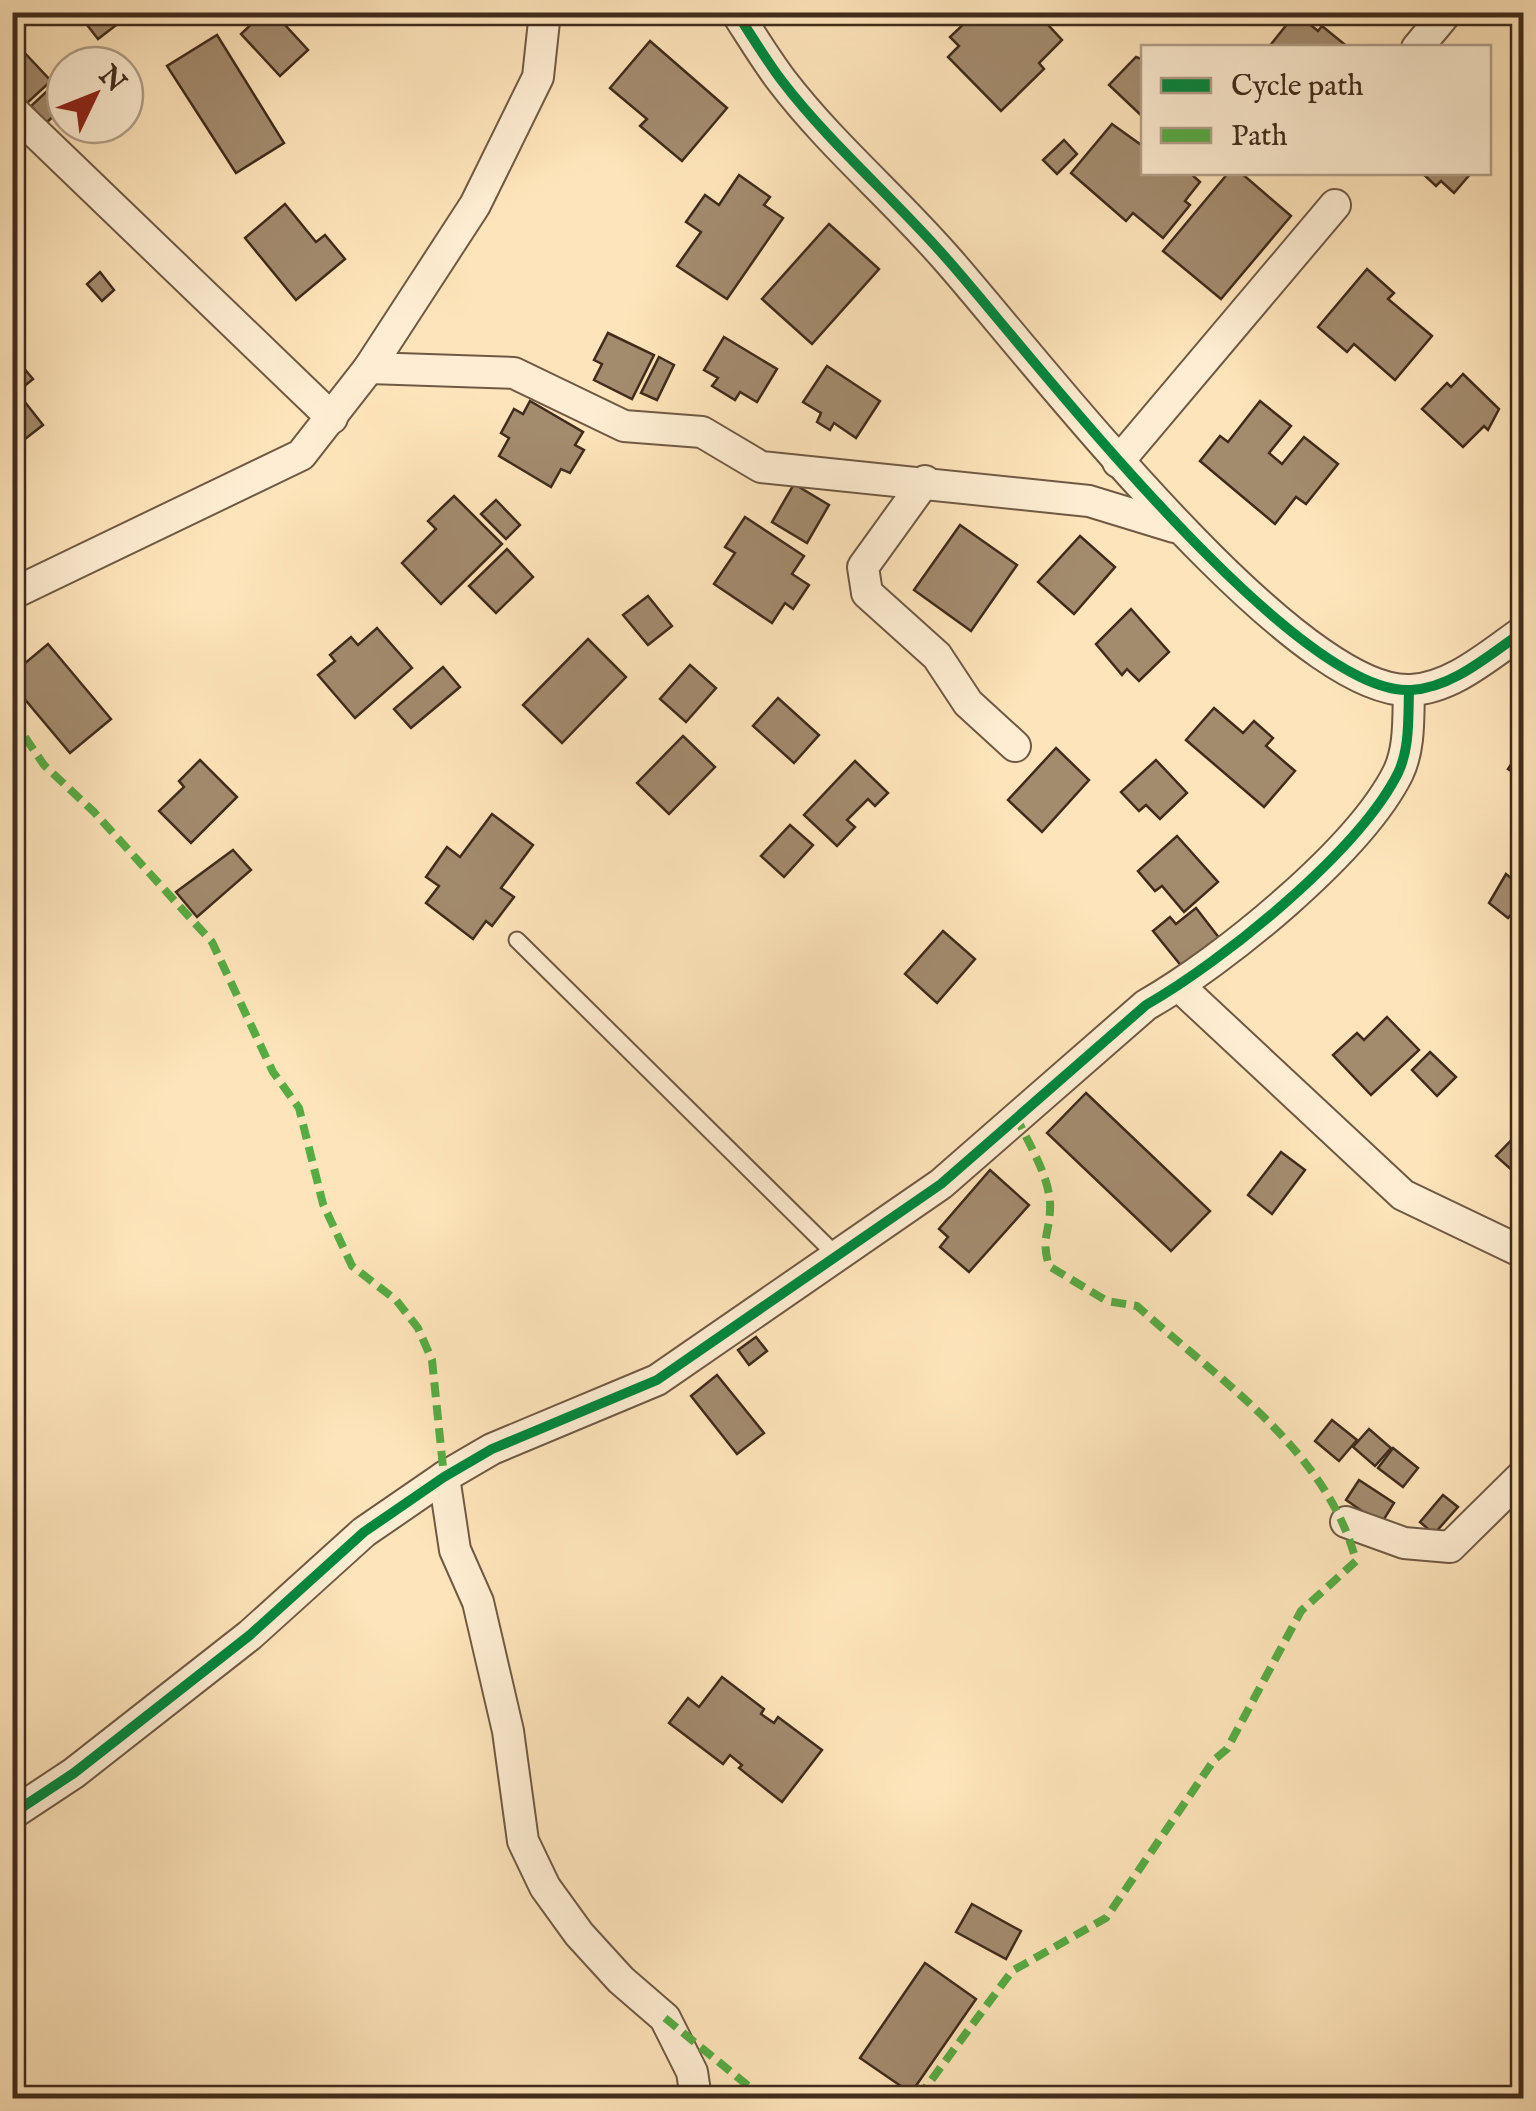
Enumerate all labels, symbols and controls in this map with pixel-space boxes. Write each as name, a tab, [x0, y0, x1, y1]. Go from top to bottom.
north arrow	[45, 45, 145, 145]
legend	[1141, 45, 1491, 175]
text: N	[90, 58, 133, 100]
text: Cycle path	[1231, 68, 1364, 106]
text: Path	[1231, 118, 1287, 156]

